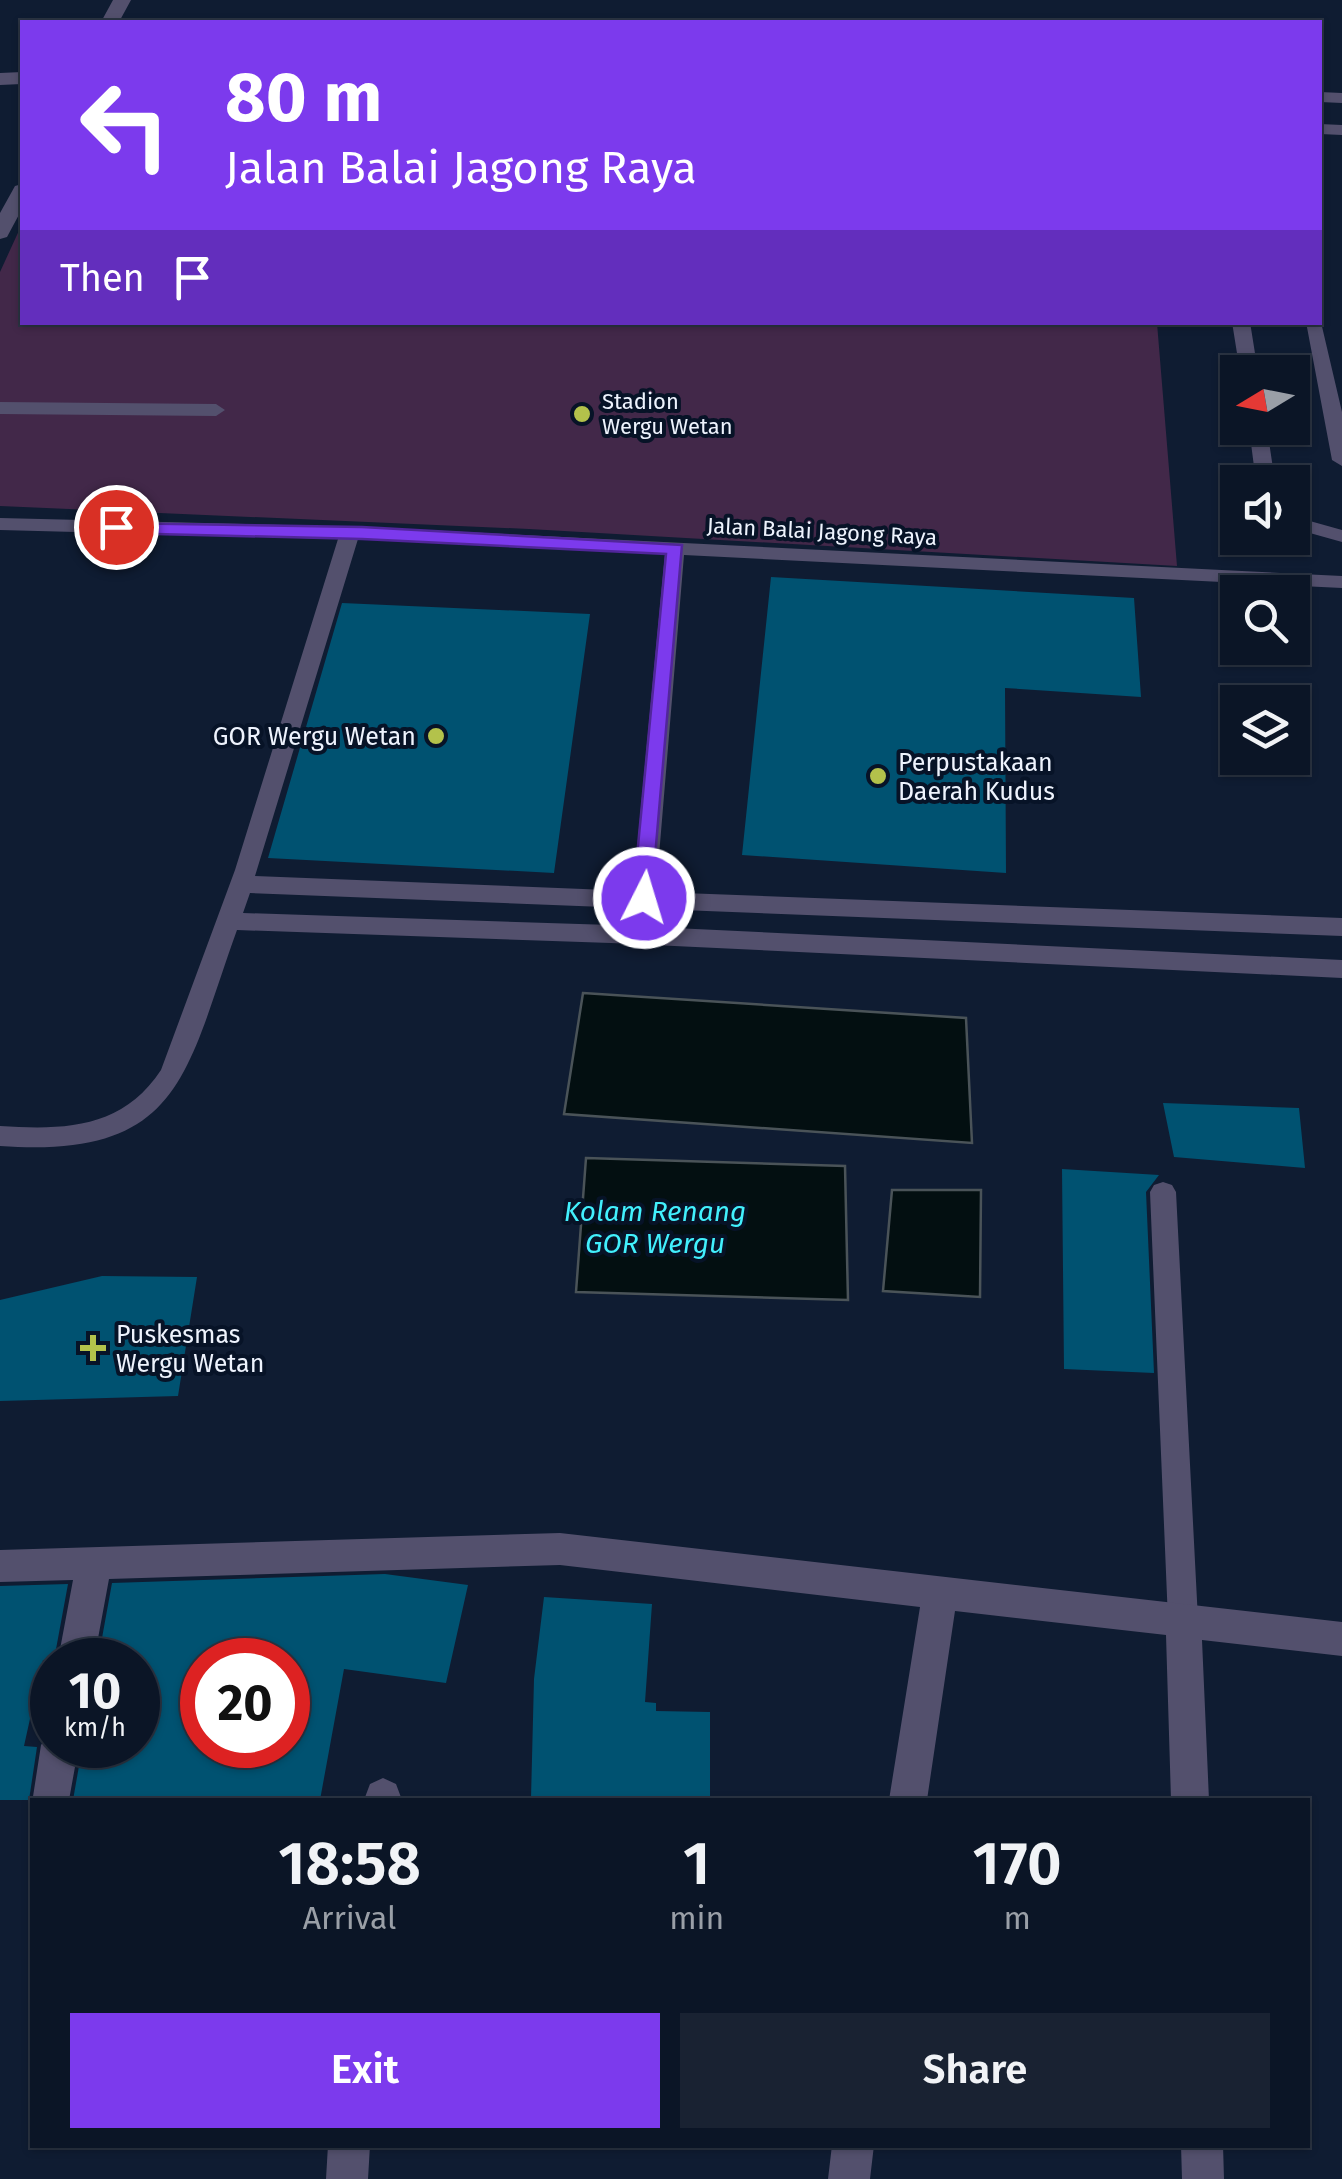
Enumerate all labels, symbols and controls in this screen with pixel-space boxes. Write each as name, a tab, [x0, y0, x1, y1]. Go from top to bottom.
text: 80 m	[225, 56, 382, 140]
icon: left	[60, 60, 190, 190]
text: Jalan Balai Jagong Raya	[225, 141, 697, 195]
icon: arrive	[165, 250, 220, 305]
text: Then	[60, 255, 145, 301]
north arrow	[1220, 355, 1310, 445]
map controls	[1220, 355, 1310, 775]
place label: Stadion Wergu Wetan	[602, 388, 733, 440]
marker: Stadion Wergu Wetan	[571, 403, 593, 425]
button: sound	[1220, 465, 1310, 555]
pin	[74, 485, 159, 570]
icon: arrive	[89, 500, 144, 555]
street label: Jalan Balai Jagong Raya	[706, 512, 938, 551]
button: search	[1220, 575, 1310, 665]
button: layers	[1220, 685, 1310, 775]
place label: GOR Wergu Wetan	[213, 722, 416, 752]
marker: GOR Wergu Wetan	[425, 725, 447, 747]
place label: Perpustakaan Daerah Kudus	[898, 748, 1055, 807]
marker: Perpustakaan Daerah Kudus	[867, 765, 889, 787]
position arrow	[592, 846, 696, 950]
water label: Kolam Renang GOR Wergu	[564, 1195, 746, 1260]
place label: Puskesmas Wergu Wetan	[116, 1320, 264, 1379]
marker: Puskesmas Wergu Wetan	[80, 1335, 106, 1361]
speed limit sign: 20	[180, 1638, 310, 1768]
text: 10	[69, 1661, 121, 1721]
text: km/h	[64, 1713, 126, 1743]
text: 18:58	[278, 1828, 421, 1900]
text: 1	[683, 1828, 710, 1900]
text: 170	[973, 1828, 1062, 1900]
text: Arrival	[303, 1899, 396, 1937]
text: min	[669, 1899, 724, 1937]
text: m	[1003, 1899, 1031, 1937]
button: Exit	[70, 2013, 660, 2128]
button: Share	[680, 2013, 1270, 2128]

